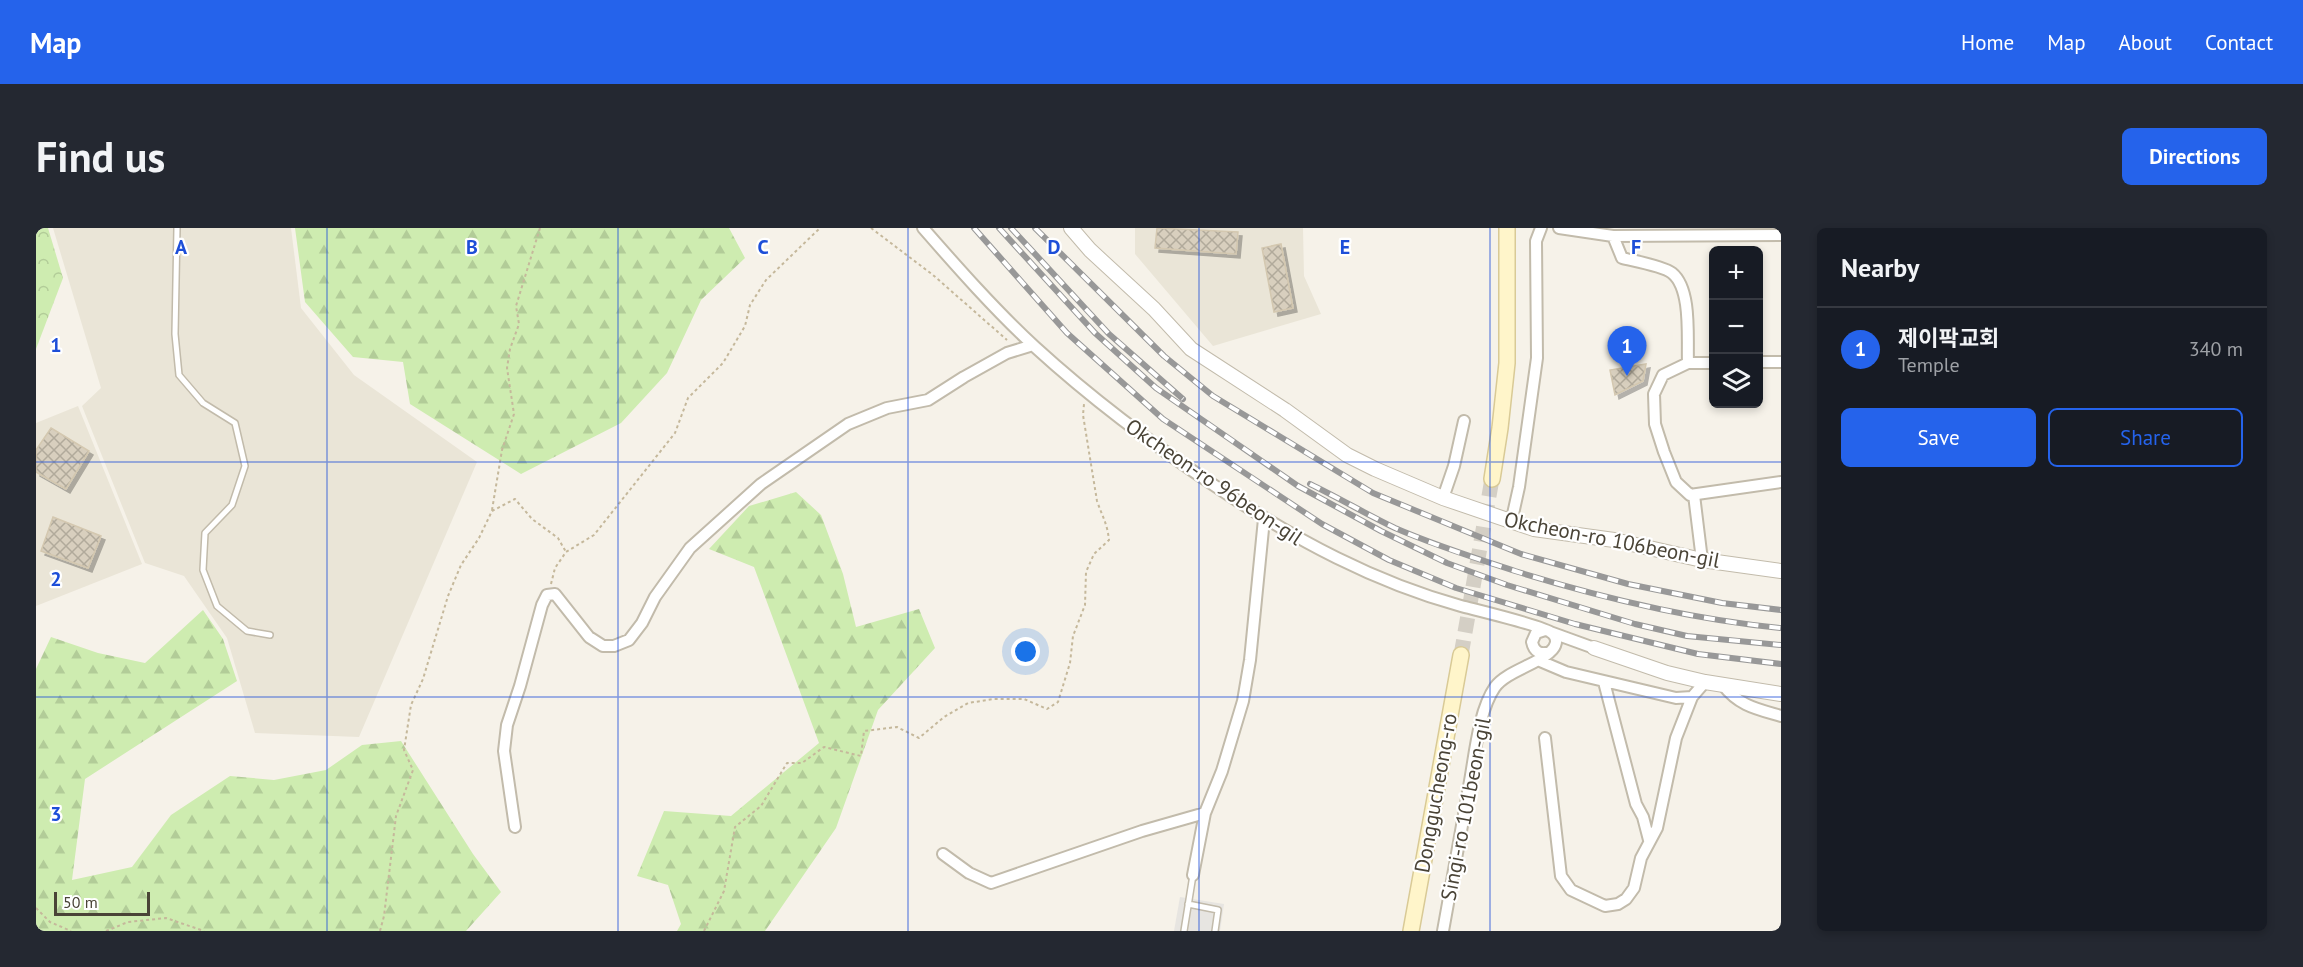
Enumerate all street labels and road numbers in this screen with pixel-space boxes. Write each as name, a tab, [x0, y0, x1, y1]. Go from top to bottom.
street label: Okcheon-ro 96beon-gil	[1121, 412, 1308, 551]
street label: Okcheon-ro 106beon-gil	[1502, 505, 1722, 574]
street label: Donggucheong-ro	[1408, 711, 1463, 875]
street label: Singi-ro 101beon-gil	[1434, 715, 1497, 903]

